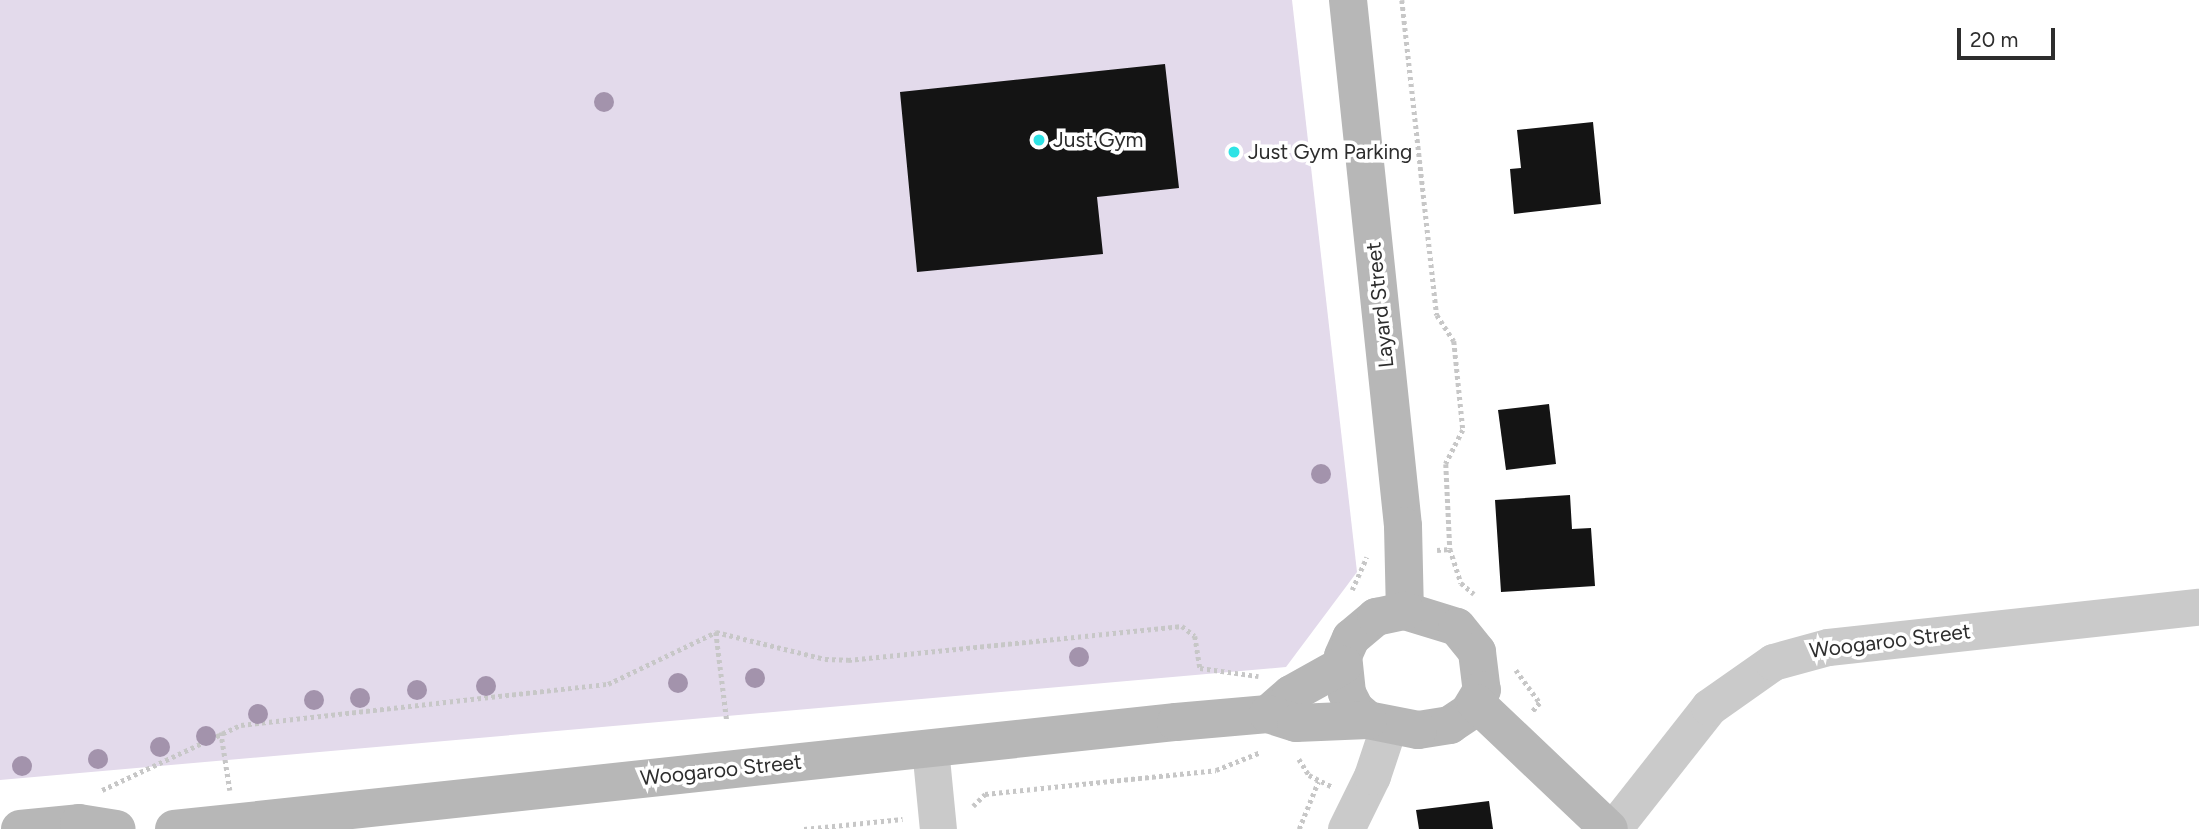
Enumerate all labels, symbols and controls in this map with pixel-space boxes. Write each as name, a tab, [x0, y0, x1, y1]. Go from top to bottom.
scale bar	[1961, 14, 2059, 58]
text: 20 m	[1970, 27, 2018, 52]
place label: Just Gym	[1053, 127, 1143, 153]
marker: Just Gym	[1031, 132, 1047, 148]
place label: Just Gym Parking	[1248, 139, 1412, 165]
marker: Just Gym Parking	[1226, 144, 1242, 160]
street label: Layard Street	[1361, 241, 1399, 369]
street label: Woogaroo Street	[1808, 619, 1972, 663]
street label: Woogaroo Street	[639, 749, 803, 791]

